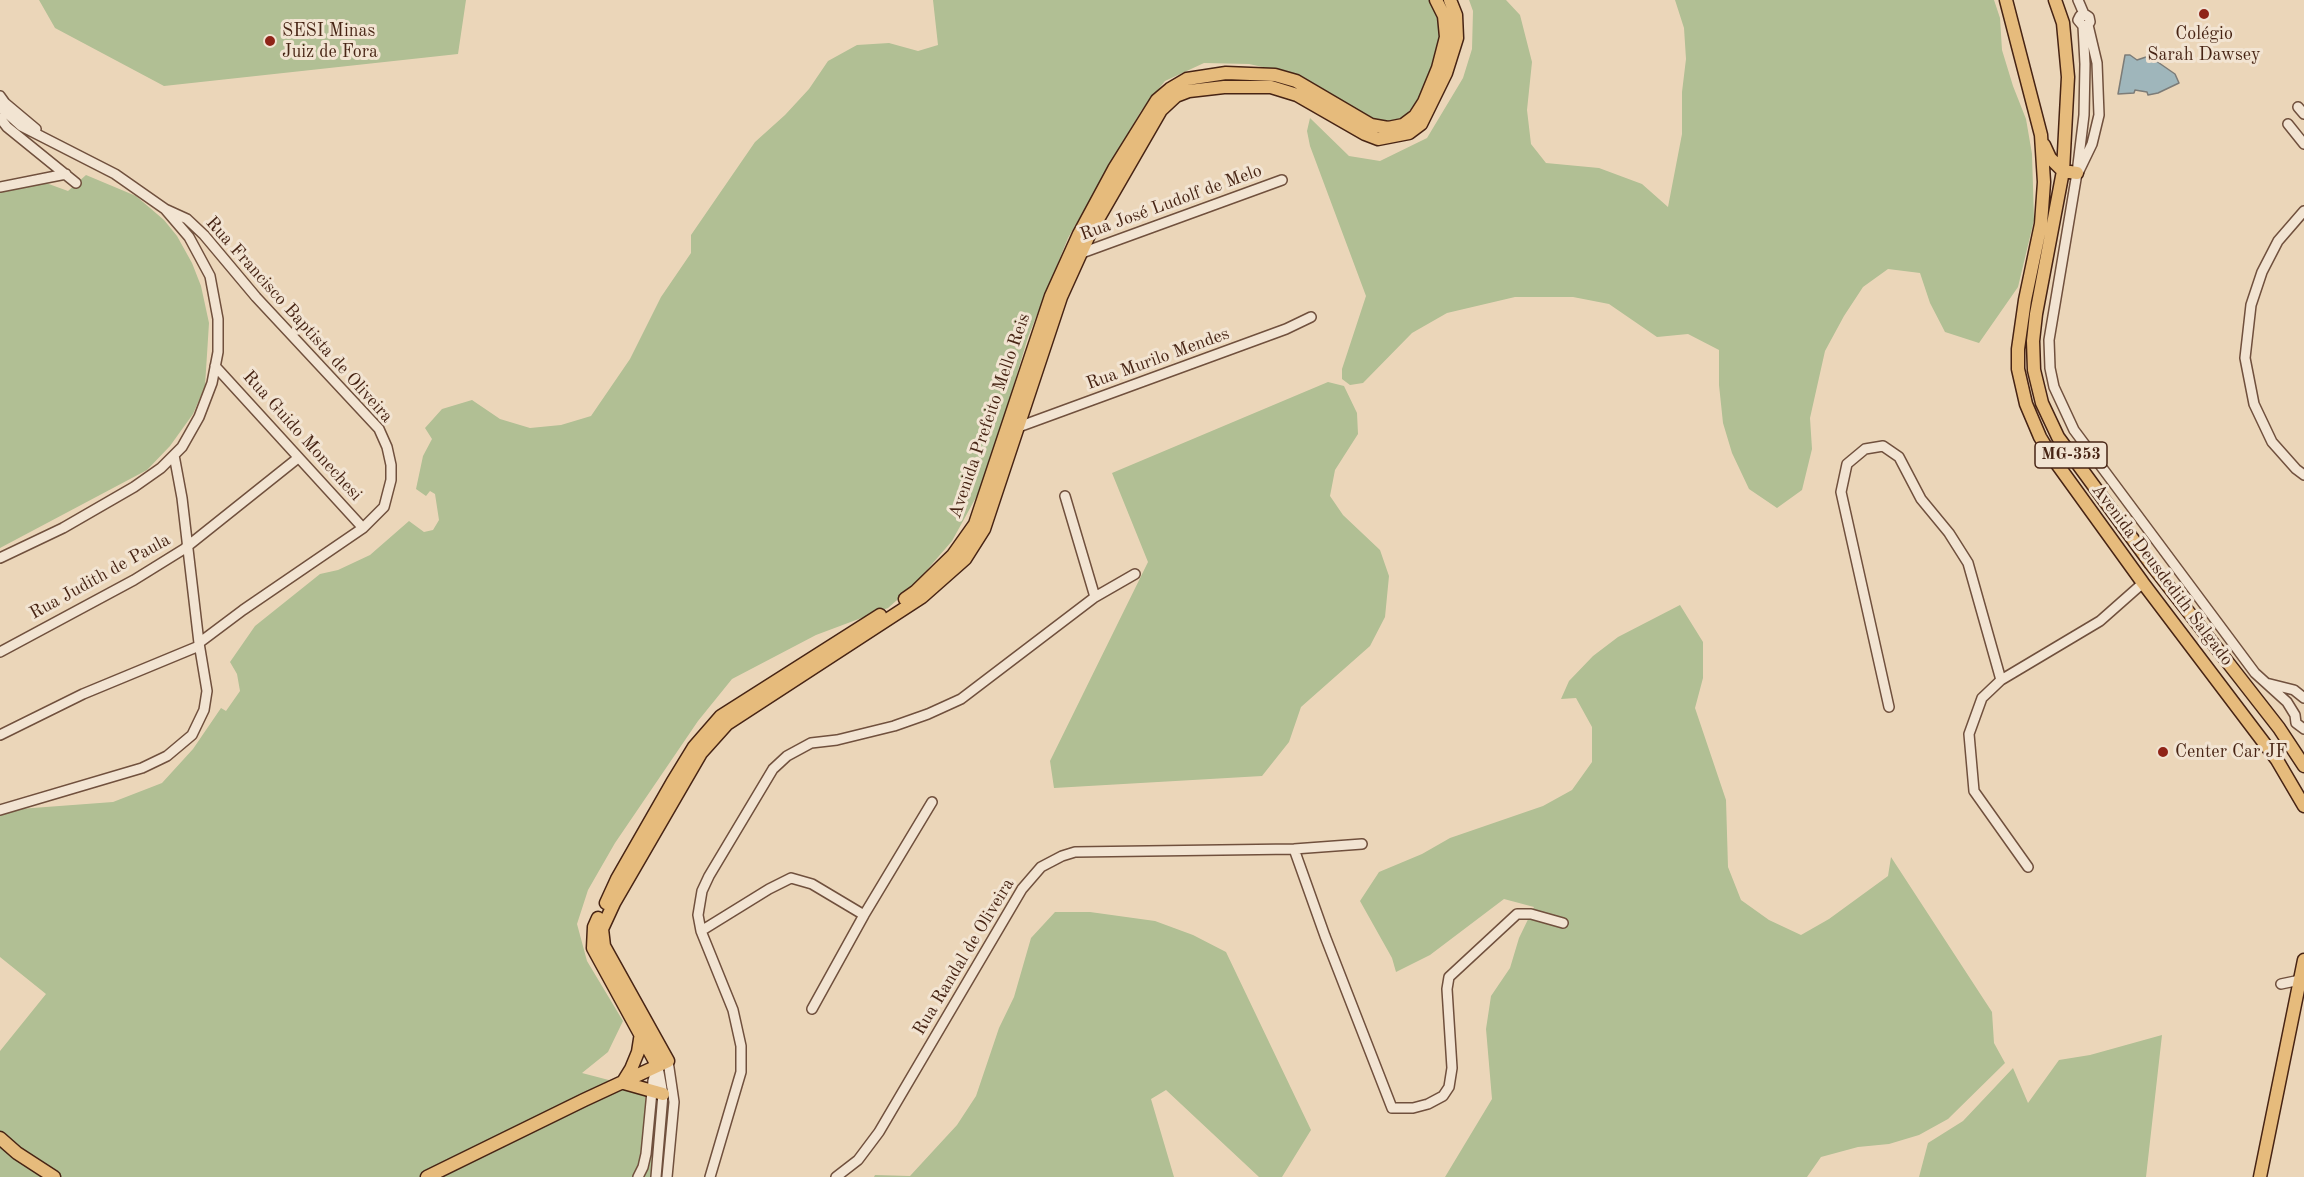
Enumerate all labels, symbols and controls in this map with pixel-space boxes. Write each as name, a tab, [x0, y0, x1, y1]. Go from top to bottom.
marker: Colégio Sarah Dawsey	[2197, 7, 2211, 21]
place label: SESI Minas Juiz de Fora	[282, 20, 378, 63]
place label: Colégio Sarah Dawsey	[2147, 23, 2261, 66]
marker: SESI Minas Juiz de Fora	[263, 34, 277, 48]
street label: Rua José Ludolf de Melo	[1077, 160, 1265, 246]
street label: Rua Francisco Baptista de Oliveira	[201, 212, 397, 428]
street label: Avenida Prefeito Mello Reis	[945, 311, 1035, 521]
street label: Rua Murilo Mendes	[1083, 323, 1233, 395]
street label: Rua Guido Monechesi	[238, 366, 366, 506]
road number: MG-353	[2035, 442, 2107, 468]
street label: Avenida Deusdedith Salgado	[2087, 480, 2237, 670]
street label: Rua Judith de Paula	[26, 529, 174, 625]
place label: Center Car JF	[2175, 741, 2287, 763]
marker: Center Car JF	[2156, 745, 2170, 759]
street label: Rua Randal de Oliveira	[909, 875, 1019, 1039]

